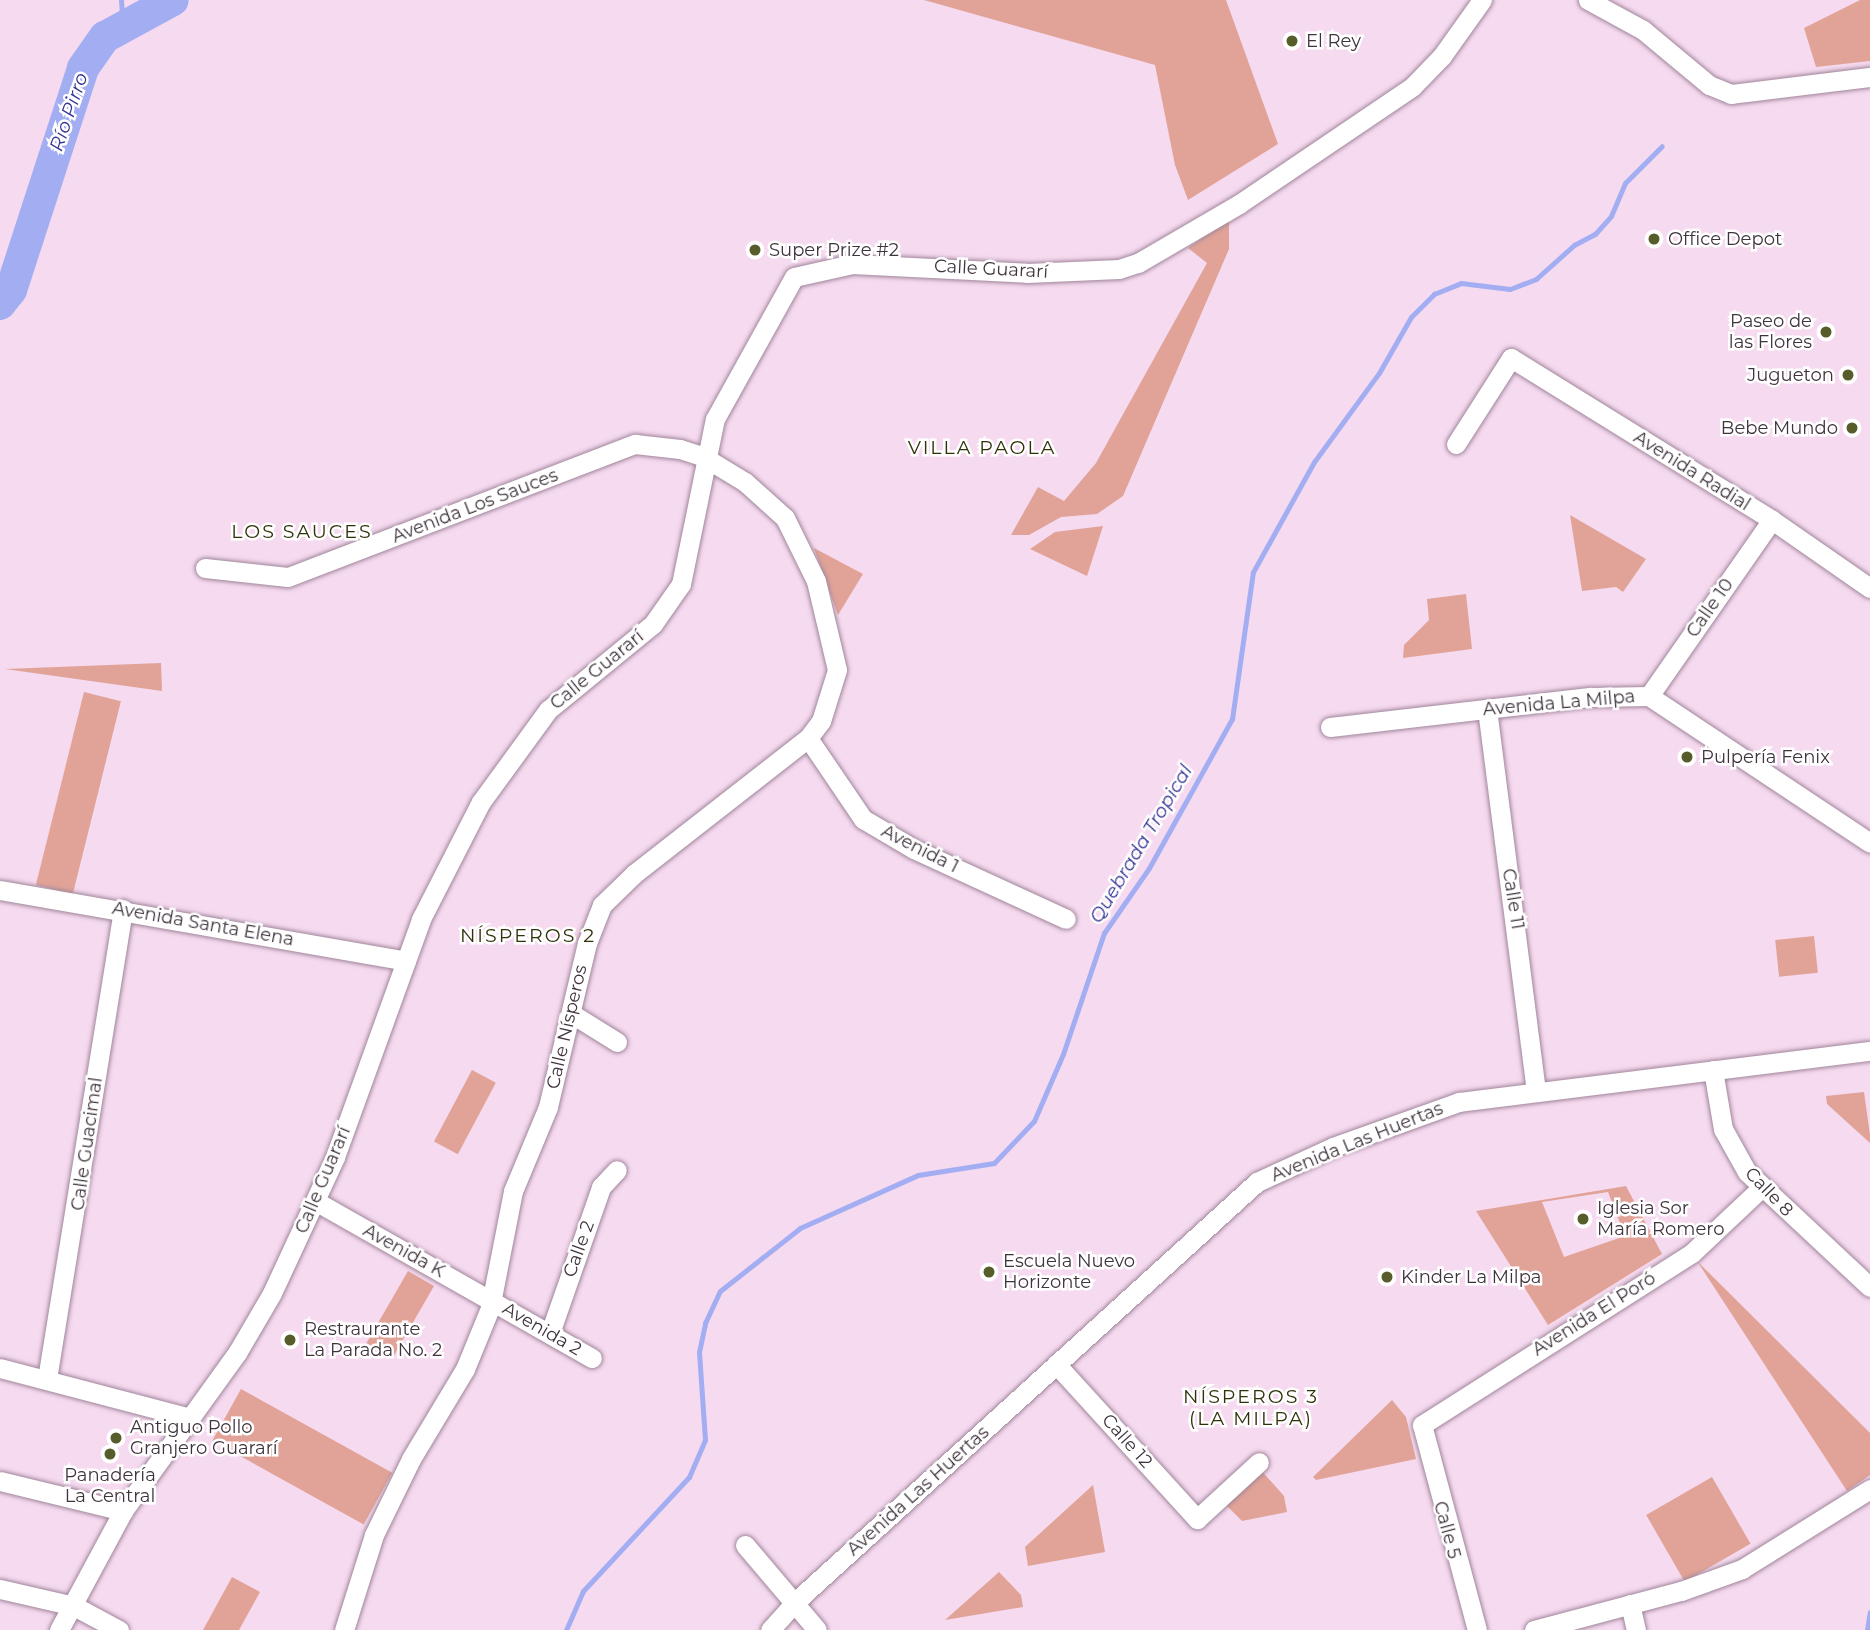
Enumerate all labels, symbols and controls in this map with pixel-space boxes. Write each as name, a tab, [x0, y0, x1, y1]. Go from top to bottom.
place label: El Rey	[1306, 30, 1361, 52]
marker: El Rey	[1284, 33, 1300, 49]
water label: Río Pirro	[45, 70, 93, 154]
place label: Office Depot	[1668, 228, 1782, 250]
marker: Office Depot	[1646, 231, 1662, 247]
place label: Super Prize #2	[769, 239, 899, 261]
marker: Super Prize #2	[747, 242, 763, 258]
street label: Calle Guararí	[933, 255, 1049, 283]
place label: Paseo de las Flores	[1729, 311, 1812, 354]
marker: Paseo de las Flores	[1818, 324, 1834, 340]
place label: Jugueton	[1747, 364, 1834, 386]
marker: Jugueton	[1840, 367, 1856, 383]
place label: Bebe Mundo	[1721, 417, 1838, 439]
marker: Bebe Mundo	[1844, 420, 1860, 436]
street label: Avenida Radial	[1630, 426, 1754, 516]
district label: VILLA PAOLA	[909, 437, 1055, 459]
street label: Avenida Los Sauces	[389, 464, 561, 548]
district label: LOS SAUCES	[233, 521, 371, 543]
street label: Calle 10	[1682, 574, 1738, 642]
street label: Calle Guararí	[546, 626, 648, 714]
street label: Avenida La Milpa	[1482, 686, 1636, 720]
place label: Pulpería Fenix	[1701, 746, 1830, 768]
marker: Pulpería Fenix	[1679, 749, 1695, 765]
water label: Quebrada Tropical	[1085, 761, 1197, 927]
street label: Avenida 1	[878, 820, 962, 878]
street label: Calle 11	[1498, 867, 1528, 931]
street label: Avenida Santa Elena	[111, 897, 295, 951]
district label: NÍSPEROS 2	[461, 925, 595, 947]
street label: Calle Nísperos	[542, 963, 592, 1091]
street label: Calle Guacimal	[67, 1076, 107, 1212]
street label: Avenida Las Huertas	[1268, 1098, 1446, 1186]
street label: Calle Guararí	[291, 1123, 355, 1237]
street label: Calle 8	[1740, 1163, 1798, 1221]
place label: Iglesia Sor María Romero	[1597, 1198, 1725, 1240]
marker: Iglesia Sor María Romero	[1575, 1211, 1591, 1227]
street label: Calle 2	[559, 1218, 599, 1280]
street label: Avenida K	[359, 1220, 449, 1282]
place label: Escuela Nuevo Horizonte	[1003, 1251, 1135, 1294]
marker: Escuela Nuevo Horizonte	[981, 1264, 997, 1280]
place label: Kinder La Milpa	[1401, 1266, 1541, 1288]
street label: Avenida El Poró	[1528, 1267, 1660, 1361]
marker: Kinder La Milpa	[1379, 1269, 1395, 1285]
street label: Avenida 2	[499, 1298, 585, 1360]
place label: Restraurante La Parada No. 2	[304, 1319, 442, 1362]
marker: Restraurante La Parada No. 2	[282, 1332, 298, 1348]
district label: NÍSPEROS 3 (LA MILPA)	[1184, 1386, 1318, 1430]
street label: Calle 12	[1097, 1410, 1157, 1472]
place label: Antiguo Pollo Granjero Guararí	[130, 1417, 278, 1460]
street label: Avenida Las Huertas	[843, 1422, 993, 1560]
marker: Antiguo Pollo Granjero Guararí	[108, 1430, 124, 1446]
marker: Panadería La Central	[102, 1446, 118, 1462]
place label: Panadería La Central	[64, 1465, 156, 1508]
street label: Calle 5	[1429, 1499, 1465, 1561]

